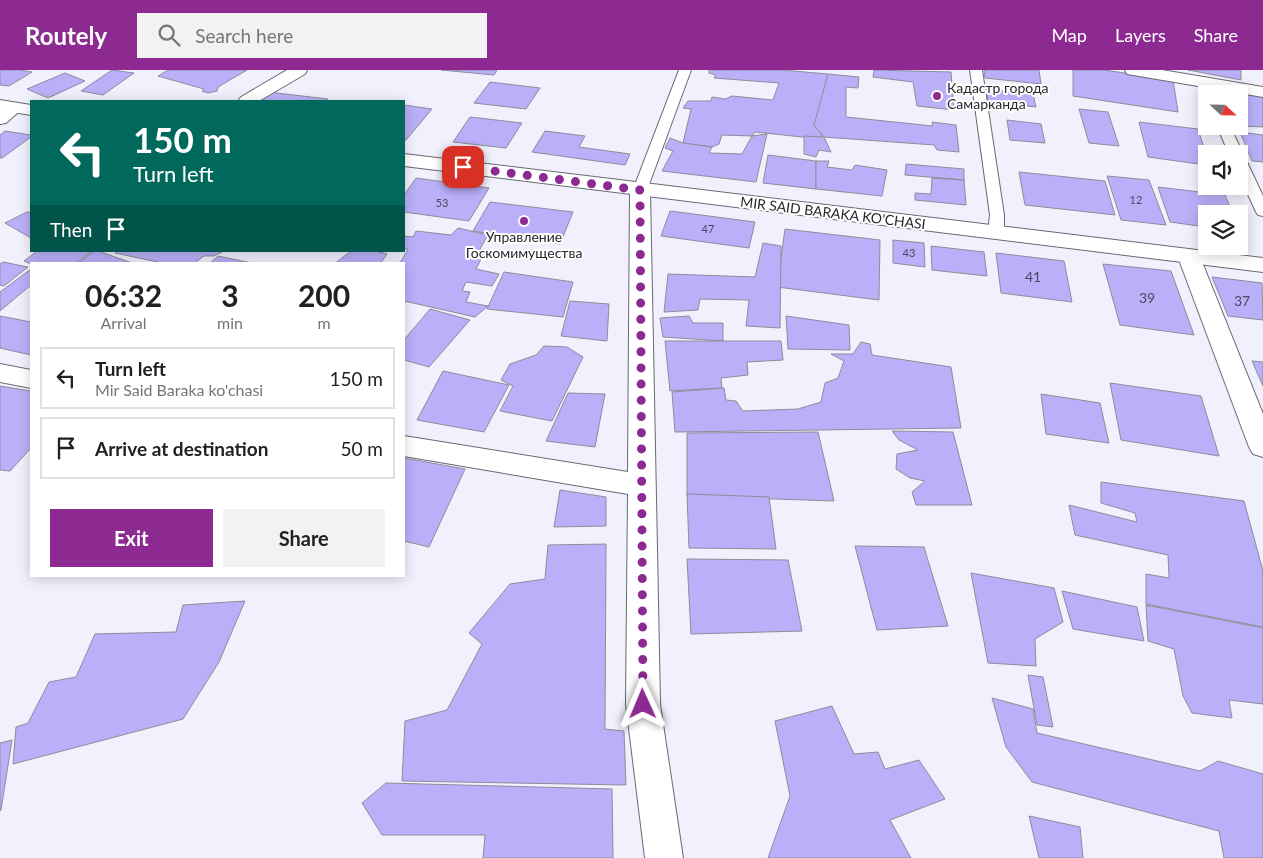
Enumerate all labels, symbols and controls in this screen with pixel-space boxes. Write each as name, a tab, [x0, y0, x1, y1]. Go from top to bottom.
search box	[137, 13, 487, 58]
text: Routely	[25, 21, 107, 50]
icon: search	[155, 21, 183, 49]
text: Search here	[195, 24, 293, 47]
text: Map	[1051, 24, 1087, 46]
text: Layers	[1115, 24, 1166, 46]
text: Share	[1194, 24, 1238, 46]
place label: Кадастр города Самарканда	[947, 79, 1049, 112]
north arrow	[1198, 85, 1248, 135]
map controls	[1198, 85, 1248, 255]
marker: Кадастр города Самарканда	[931, 90, 943, 102]
text: 150 m	[133, 118, 232, 160]
icon: left	[50, 120, 115, 185]
button: sound	[1198, 145, 1248, 195]
pin	[442, 146, 484, 188]
icon: arrive	[449, 153, 477, 181]
text: Turn left	[133, 160, 214, 187]
street label: MIR SAID BARAKA KO'CHASI	[739, 193, 927, 232]
house number: 12	[1130, 193, 1142, 206]
house number: 53	[436, 196, 448, 209]
button: layers	[1198, 205, 1248, 255]
icon: arrive	[102, 215, 130, 243]
marker: Управление Госкомимущества	[518, 215, 530, 227]
text: Then	[50, 218, 92, 241]
house number: 47	[702, 222, 714, 235]
place label: Управление Госкомимущества	[466, 228, 582, 261]
house number: 43	[903, 246, 915, 259]
house number: 41	[1025, 268, 1041, 285]
text: 06:32	[85, 277, 162, 313]
text: 3	[221, 277, 239, 313]
text: 200	[298, 277, 350, 313]
house number: 39	[1139, 289, 1155, 306]
house number: 37	[1234, 292, 1250, 309]
text: Arrival	[100, 313, 147, 332]
text: min	[217, 313, 243, 332]
text: m	[317, 313, 331, 332]
text: Turn left	[95, 357, 166, 380]
icon: left	[52, 364, 80, 392]
text: 150 m	[329, 367, 383, 390]
text: Mir Said Baraka ko'chasi	[95, 380, 263, 399]
icon: arrive	[52, 434, 80, 462]
text: Arrive at destination	[95, 437, 268, 460]
text: 50 m	[340, 437, 383, 460]
button: Exit	[50, 509, 213, 567]
button: Share	[223, 509, 385, 567]
position arrow	[616, 677, 668, 729]

